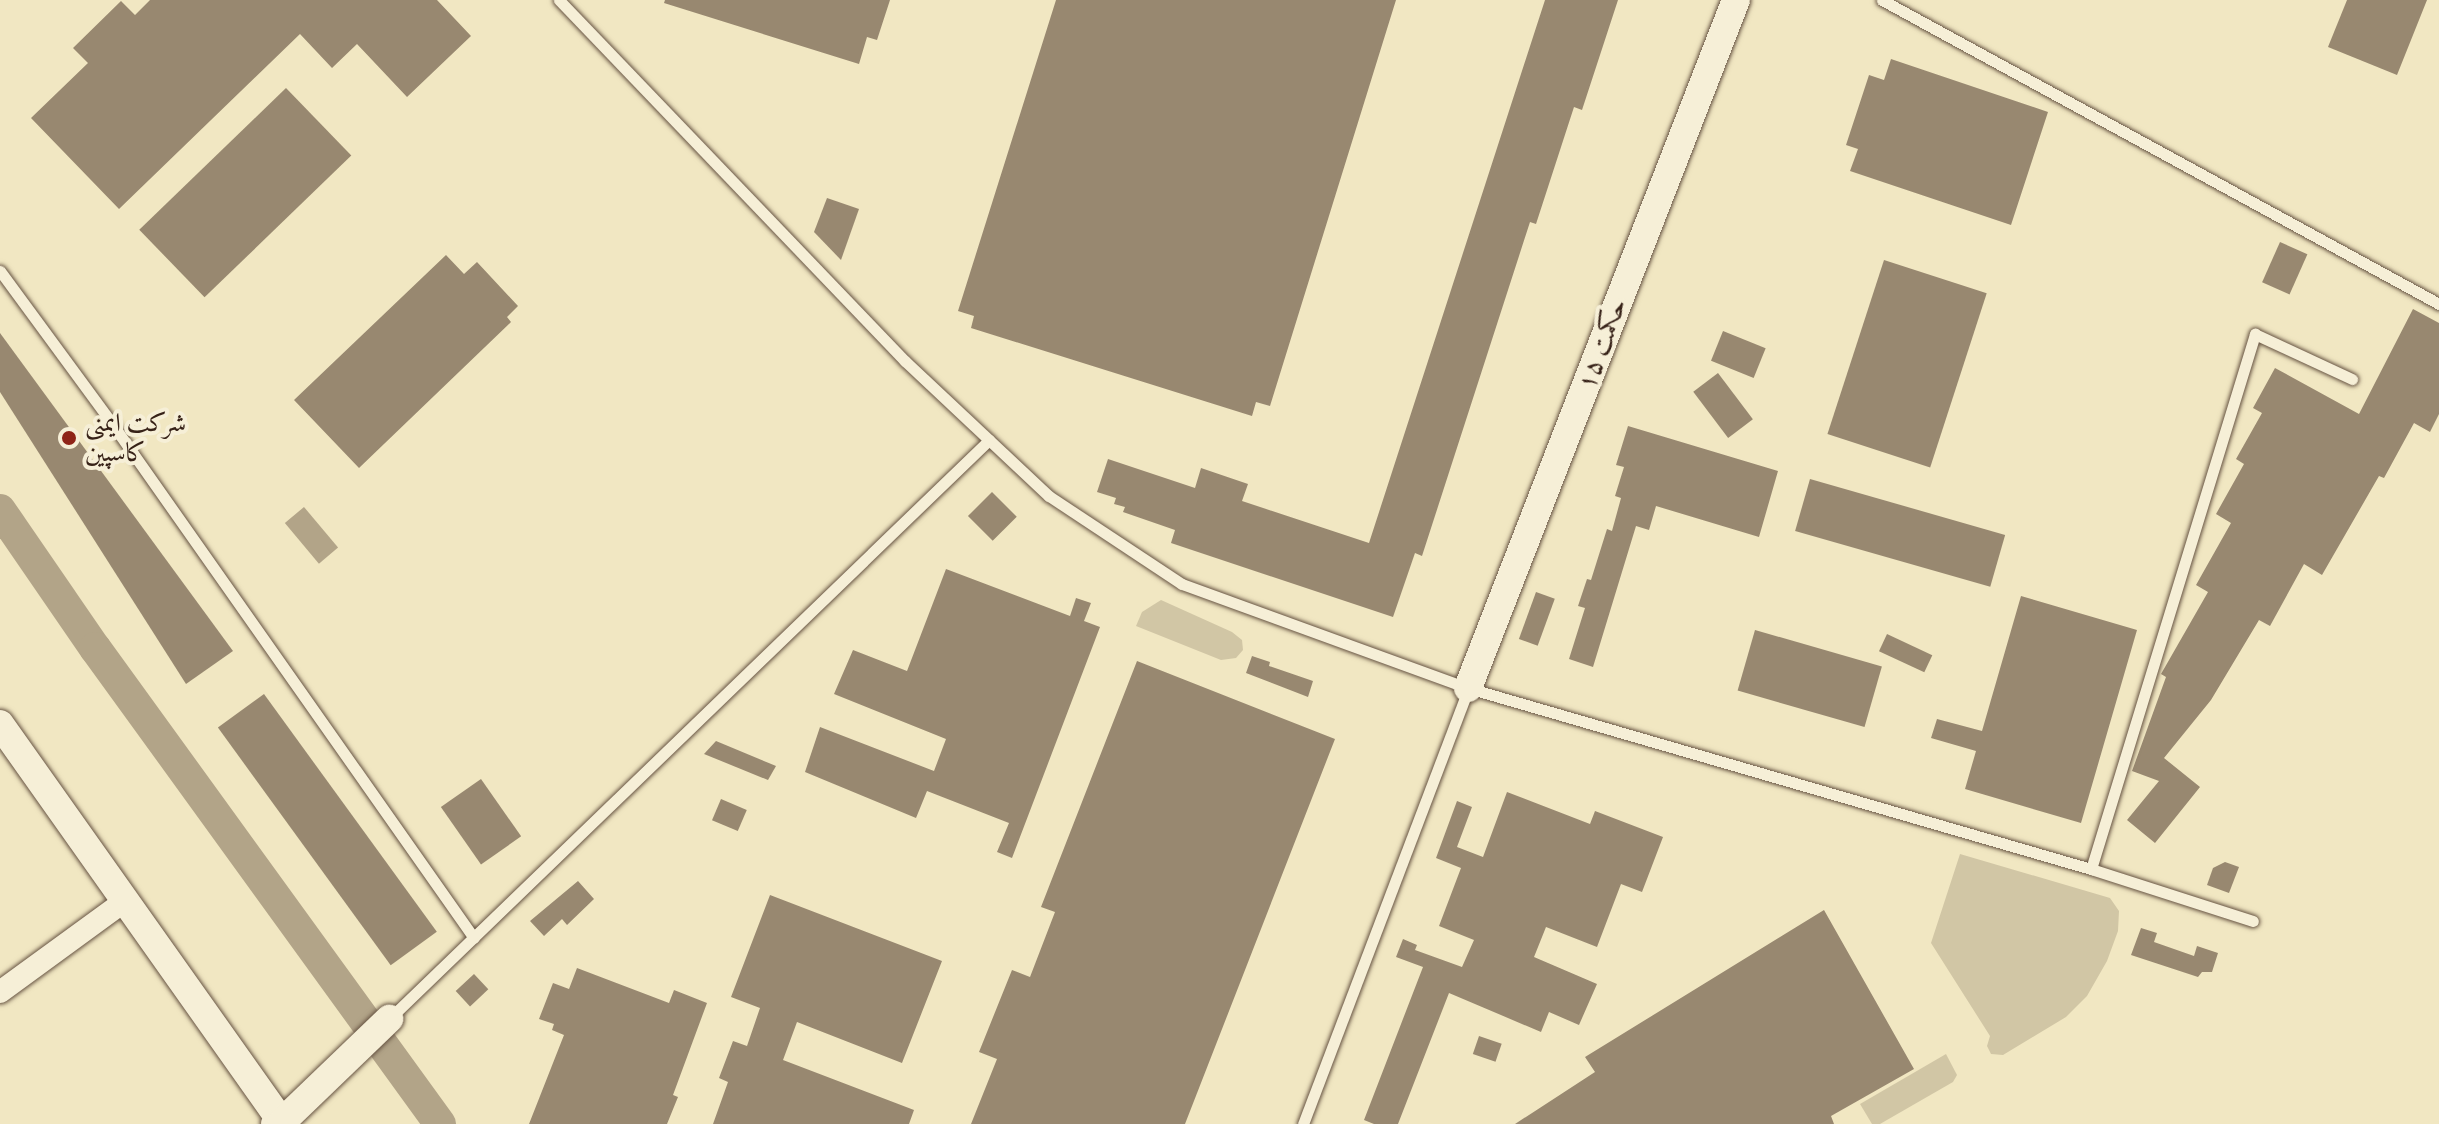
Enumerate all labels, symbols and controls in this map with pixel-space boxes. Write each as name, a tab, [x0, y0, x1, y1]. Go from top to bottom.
street label: حکمت ۱۵	[1570, 294, 1634, 394]
place label: شرکت ایمنی کاسپین	[85, 407, 186, 468]
marker: شرکت ایمنی کاسپین	[60, 429, 78, 447]

